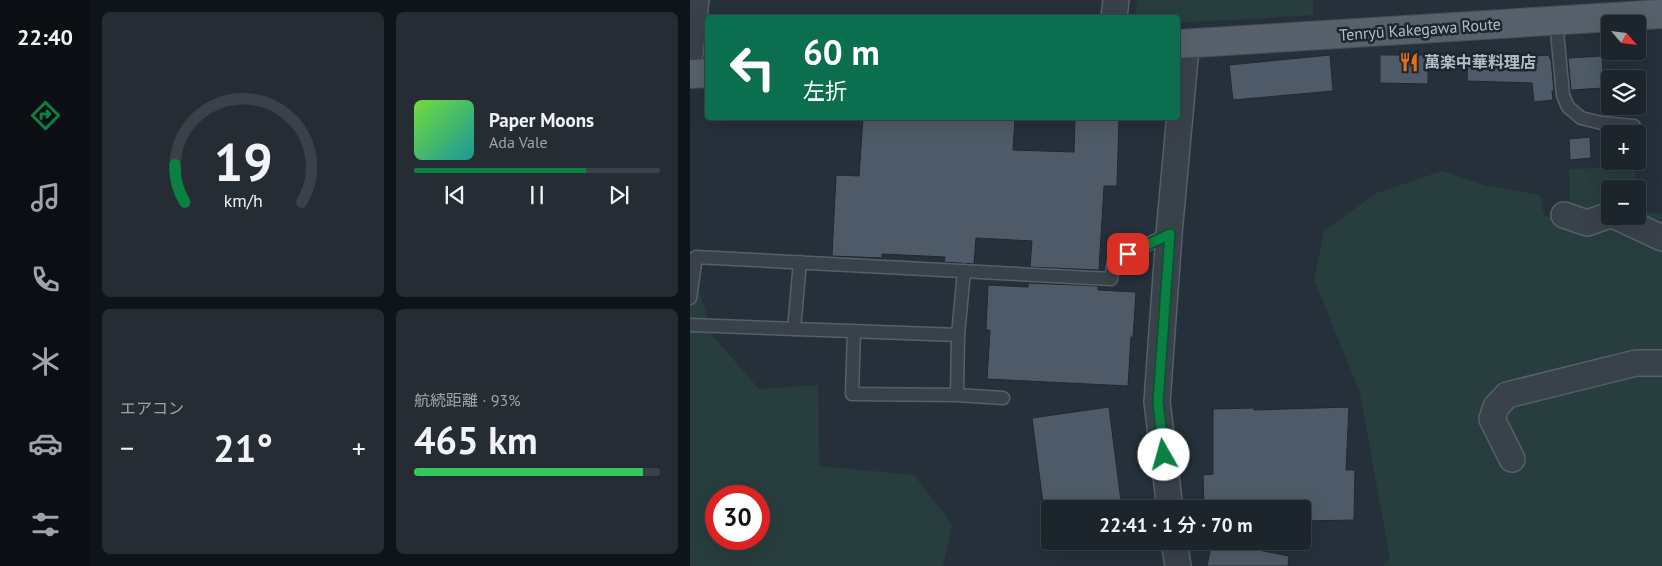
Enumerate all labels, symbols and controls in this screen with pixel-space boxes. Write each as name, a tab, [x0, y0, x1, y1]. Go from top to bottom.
street label: Tenryū Kakegawa Route	[1338, 13, 1502, 45]
north arrow	[1601, 15, 1646, 60]
map controls	[1601, 15, 1646, 225]
text: 22:40	[17, 23, 73, 51]
text: 60 m	[803, 29, 880, 75]
icon: left	[720, 35, 785, 100]
restaurant icon: 萬楽中華料理店	[1398, 51, 1420, 73]
place label: 萬楽中華料理店	[1424, 52, 1536, 72]
button: layers	[1601, 70, 1646, 115]
text: 左折	[803, 77, 847, 105]
icon: directions	[28, 98, 63, 133]
text: Paper Moons	[489, 108, 594, 132]
button: +	[1601, 125, 1646, 170]
text: 19	[214, 128, 272, 195]
text: Ada Vale	[489, 132, 548, 152]
icon: music	[28, 180, 63, 215]
button: −	[1601, 180, 1646, 225]
icon: previous	[441, 181, 469, 209]
icon: pause	[523, 181, 551, 209]
icon: next	[605, 181, 633, 209]
text: km/h	[223, 189, 263, 212]
pin	[1107, 233, 1149, 275]
icon: arrive	[1114, 240, 1142, 268]
icon: phone	[28, 262, 63, 297]
icon: climate	[28, 344, 63, 379]
text: 航続距離 · 93%	[414, 390, 521, 410]
text: エアコン	[120, 398, 184, 418]
text: 465 km	[414, 415, 538, 464]
text: 21°	[213, 423, 273, 472]
icon: car	[28, 426, 63, 461]
position arrow	[1137, 428, 1189, 480]
text: −	[120, 429, 134, 466]
text: +	[352, 429, 366, 466]
speed limit sign: 30	[705, 485, 770, 550]
icon: filters	[28, 507, 63, 542]
text: 22:41 · 1 分 · 70 m	[1099, 513, 1253, 537]

